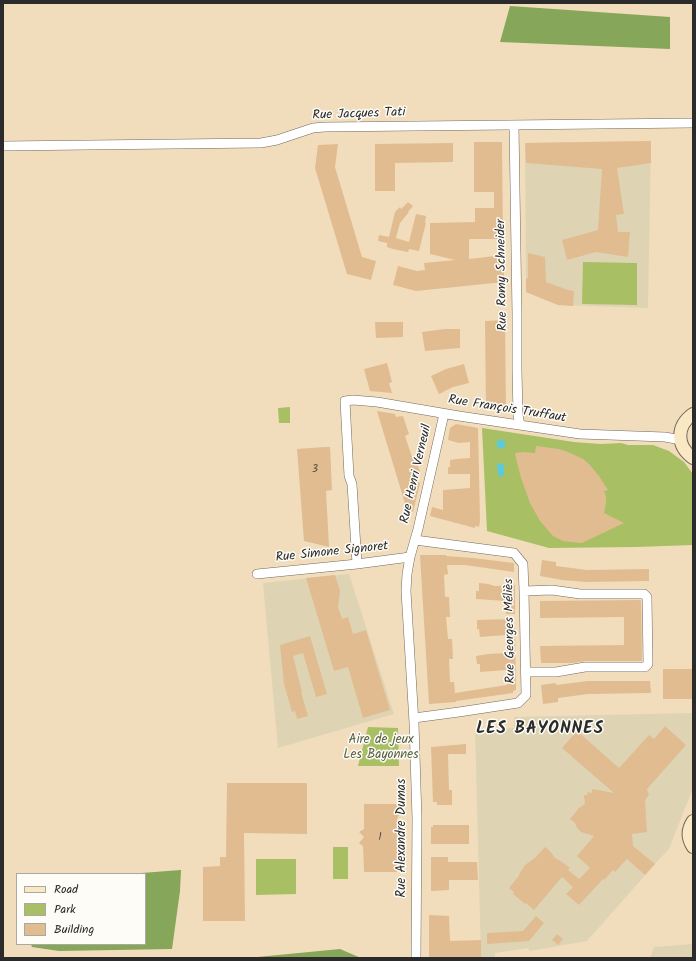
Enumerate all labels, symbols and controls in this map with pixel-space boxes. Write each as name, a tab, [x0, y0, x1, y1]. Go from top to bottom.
street label: Rue Jacques Tati	[312, 106, 406, 124]
street label: Rue Romy Schneider	[494, 219, 512, 331]
street label: Rue François Truffaut	[447, 393, 567, 427]
street label: Rue Henri Verneuil	[398, 423, 436, 525]
house number: 3	[312, 463, 318, 477]
street label: Rue Simone Signoret	[275, 539, 389, 567]
street label: Rue Georges Méliès	[502, 578, 520, 684]
district label: LES BAYONNES	[476, 720, 604, 740]
park label: Aire de jeux Les Bayonnes	[343, 733, 419, 764]
street label: Rue Alexandre Dumas	[395, 779, 411, 897]
house number: 1	[378, 831, 382, 845]
legend	[16, 873, 146, 945]
text: Road	[54, 880, 78, 899]
text: Park	[54, 900, 76, 919]
text: Building	[54, 920, 94, 939]

